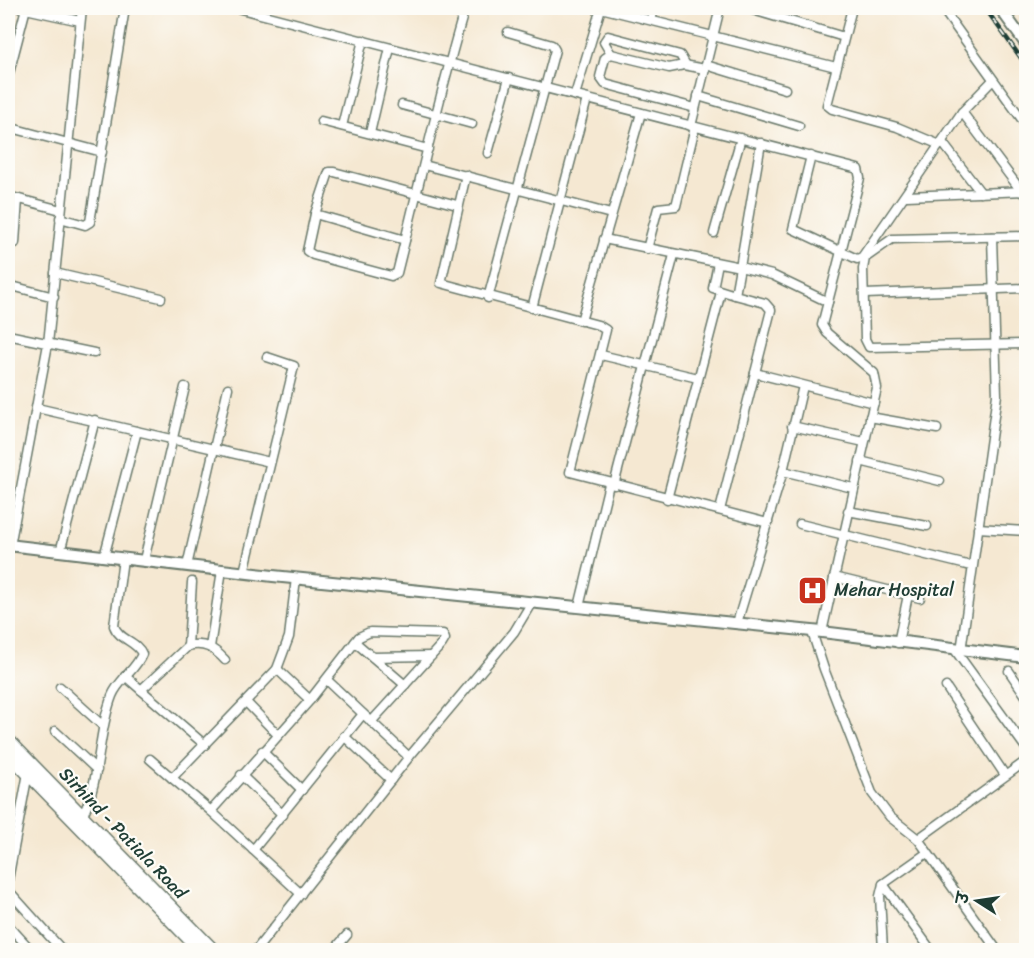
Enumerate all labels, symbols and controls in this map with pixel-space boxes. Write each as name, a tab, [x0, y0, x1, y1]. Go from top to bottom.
hospital icon: Mehar Hospital	[797, 574, 829, 606]
place label: Mehar Hospital	[834, 574, 955, 606]
street label: Sirhind - Patiala Road	[51, 759, 196, 908]
north arrow	[947, 871, 1007, 931]
text: उ	[947, 888, 978, 908]

